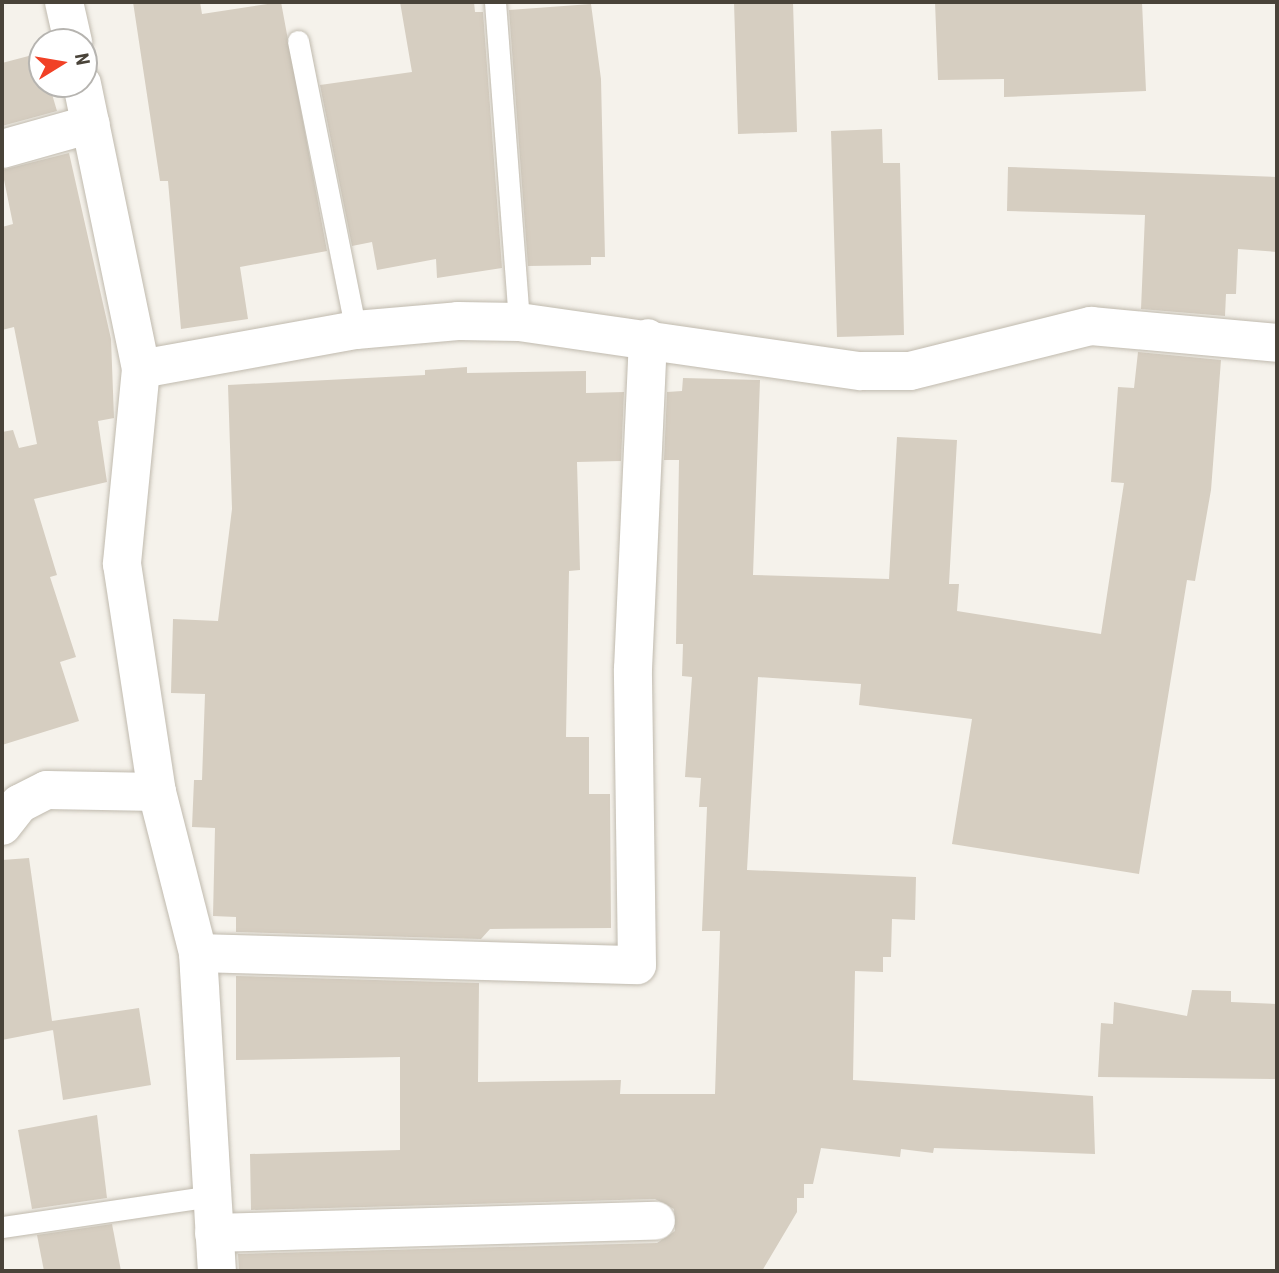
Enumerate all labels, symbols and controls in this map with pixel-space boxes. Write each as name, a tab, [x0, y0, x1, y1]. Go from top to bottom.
north arrow	[28, 28, 98, 98]
text: N	[70, 51, 95, 67]

